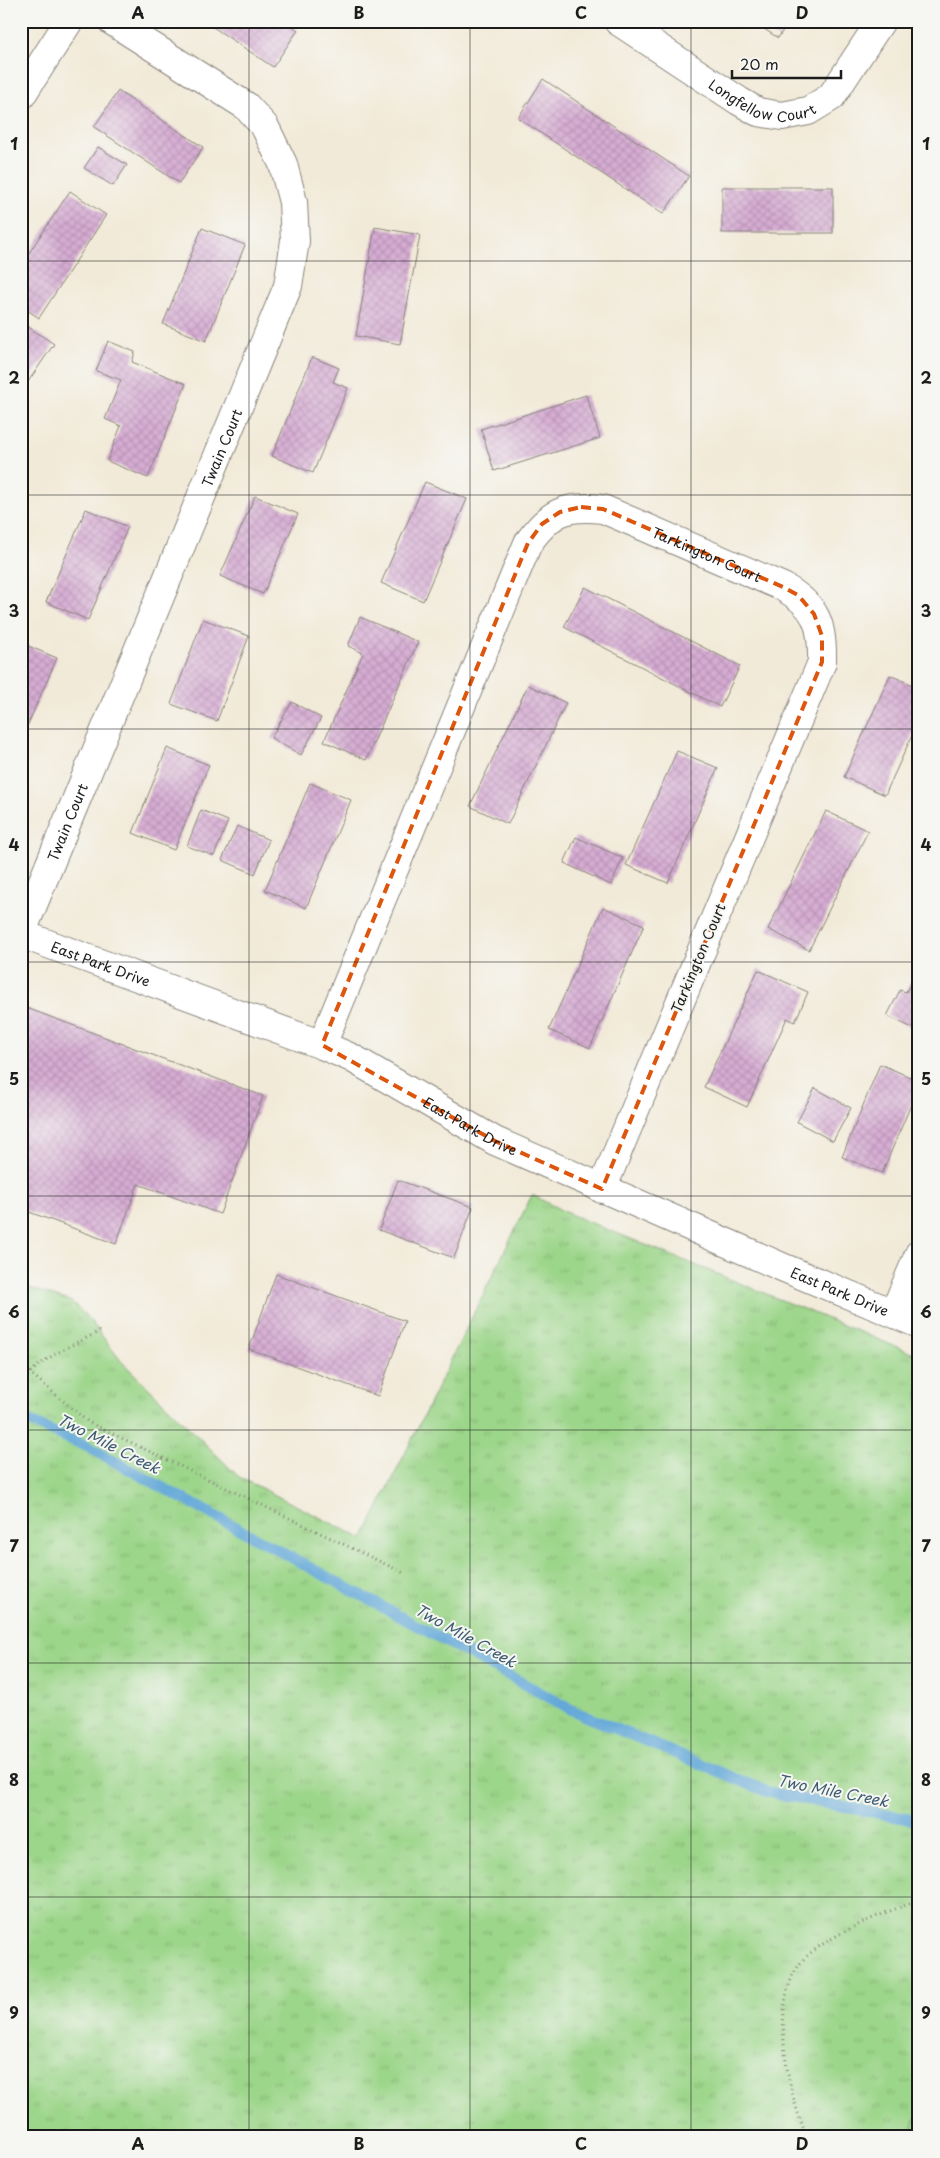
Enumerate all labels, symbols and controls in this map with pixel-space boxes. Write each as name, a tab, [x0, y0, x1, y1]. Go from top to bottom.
text: A	[132, 0, 145, 24]
text: B	[354, 0, 365, 24]
text: C	[575, 0, 587, 24]
text: D	[796, 0, 808, 24]
scale bar	[732, 48, 841, 80]
text: 20 m	[740, 52, 779, 75]
street label: Longfellow Court	[705, 73, 820, 127]
text: 1	[10, 131, 18, 155]
text: 1	[922, 131, 930, 155]
text: 2	[8, 365, 20, 389]
text: 2	[920, 365, 932, 389]
street label: Twain Court	[196, 405, 247, 490]
street label: Tarkington Court	[649, 521, 765, 587]
text: 3	[9, 598, 19, 622]
text: 3	[921, 598, 931, 622]
street label: Twain Court	[42, 780, 93, 864]
text: 4	[9, 832, 20, 856]
text: 4	[921, 832, 932, 856]
street label: Tarkington Court	[665, 900, 731, 1016]
street label: East Park Drive	[48, 935, 153, 991]
text: 5	[9, 1066, 19, 1090]
text: 5	[921, 1066, 931, 1090]
street label: East Park Drive	[420, 1091, 521, 1160]
street label: East Park Drive	[788, 1261, 892, 1321]
text: 6	[8, 1299, 20, 1323]
text: 6	[920, 1299, 932, 1323]
water label: Two Mile Creek	[53, 1407, 165, 1479]
text: 7	[9, 1533, 19, 1557]
text: 7	[921, 1533, 931, 1557]
water label: Two Mile Creek	[411, 1598, 522, 1673]
text: 8	[9, 1767, 19, 1791]
text: 8	[921, 1767, 931, 1791]
water label: Two Mile Creek	[775, 1768, 892, 1812]
text: 9	[9, 2000, 19, 2024]
text: 9	[921, 2000, 931, 2024]
text: A	[132, 2131, 145, 2155]
text: B	[354, 2131, 365, 2155]
text: C	[575, 2131, 587, 2155]
text: D	[796, 2131, 808, 2155]

